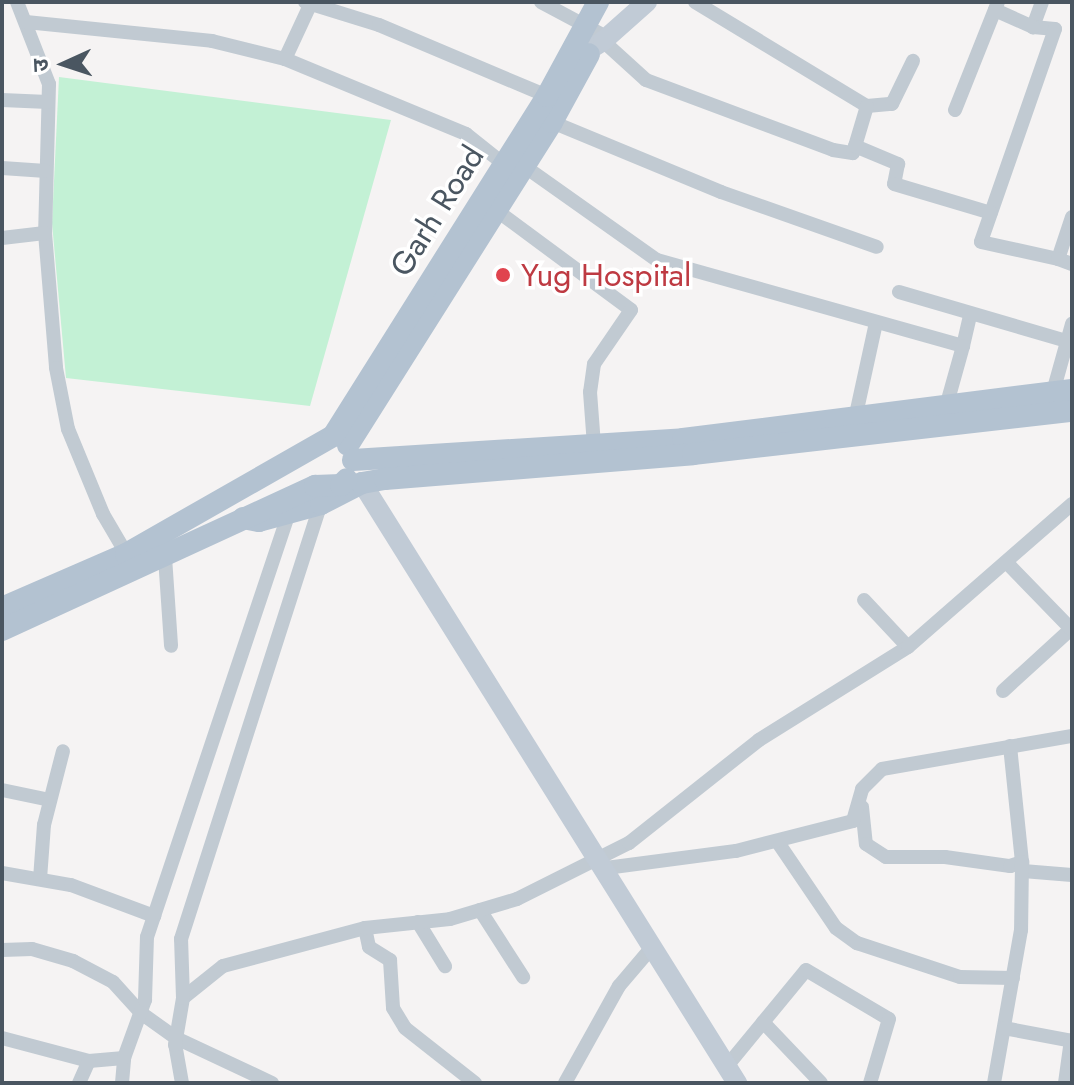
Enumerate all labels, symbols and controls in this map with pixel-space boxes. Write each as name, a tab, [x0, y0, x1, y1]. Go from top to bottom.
north arrow	[24, 24, 104, 104]
text: उ	[24, 58, 56, 73]
street label: Garh Road	[382, 139, 492, 283]
place label: Yug Hospital	[521, 256, 691, 294]
marker: Yug Hospital	[492, 264, 514, 286]

